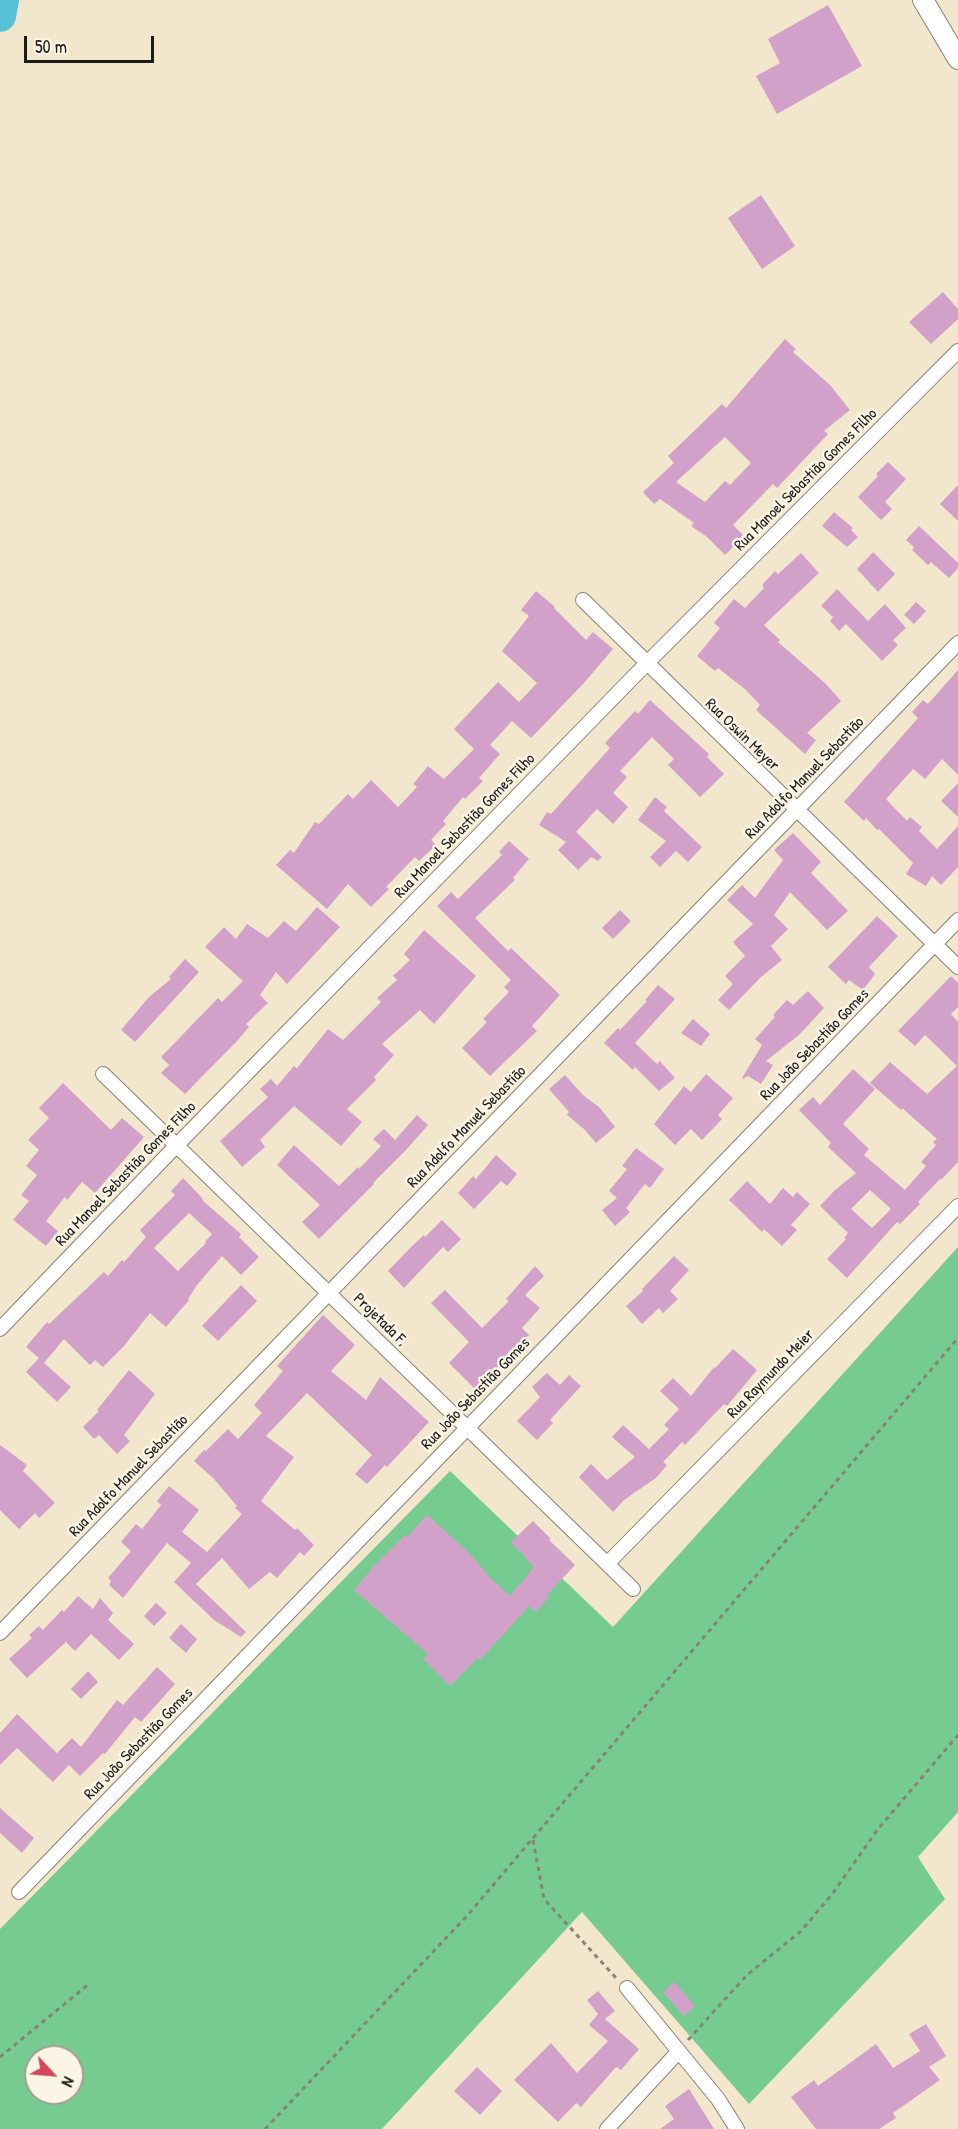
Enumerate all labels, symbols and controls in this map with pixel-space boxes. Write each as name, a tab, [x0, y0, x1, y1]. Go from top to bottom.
scale bar	[27, 24, 158, 62]
text: 50 m	[35, 34, 67, 59]
street label: Rua Manoel Sebastião Gomes Filho	[731, 405, 881, 555]
street label: Rua Oswin Meyer	[701, 695, 783, 775]
street label: Rua Adolfo Manuel Sebastião	[742, 713, 868, 843]
street label: Rua Manoel Sebastião Gomes Filho	[391, 750, 539, 902]
street label: Rua João Sebastião Gomes	[757, 985, 873, 1105]
street label: Rua Adolfo Manuel Sebastião	[404, 1062, 530, 1192]
street label: Rua Manoel Sebastião Gomes Filho	[52, 1098, 200, 1250]
street label: Projetada F,	[349, 1290, 411, 1350]
street label: Rua Raymundo Meier	[724, 1325, 818, 1423]
street label: Rua João Sebastião Gomes	[418, 1334, 534, 1454]
street label: Rua Adolfo Manuel Sebastião	[66, 1411, 192, 1541]
street label: Rua João Sebastião Gomes	[81, 1684, 197, 1804]
north arrow	[24, 2045, 84, 2105]
text: N	[57, 2073, 80, 2091]

